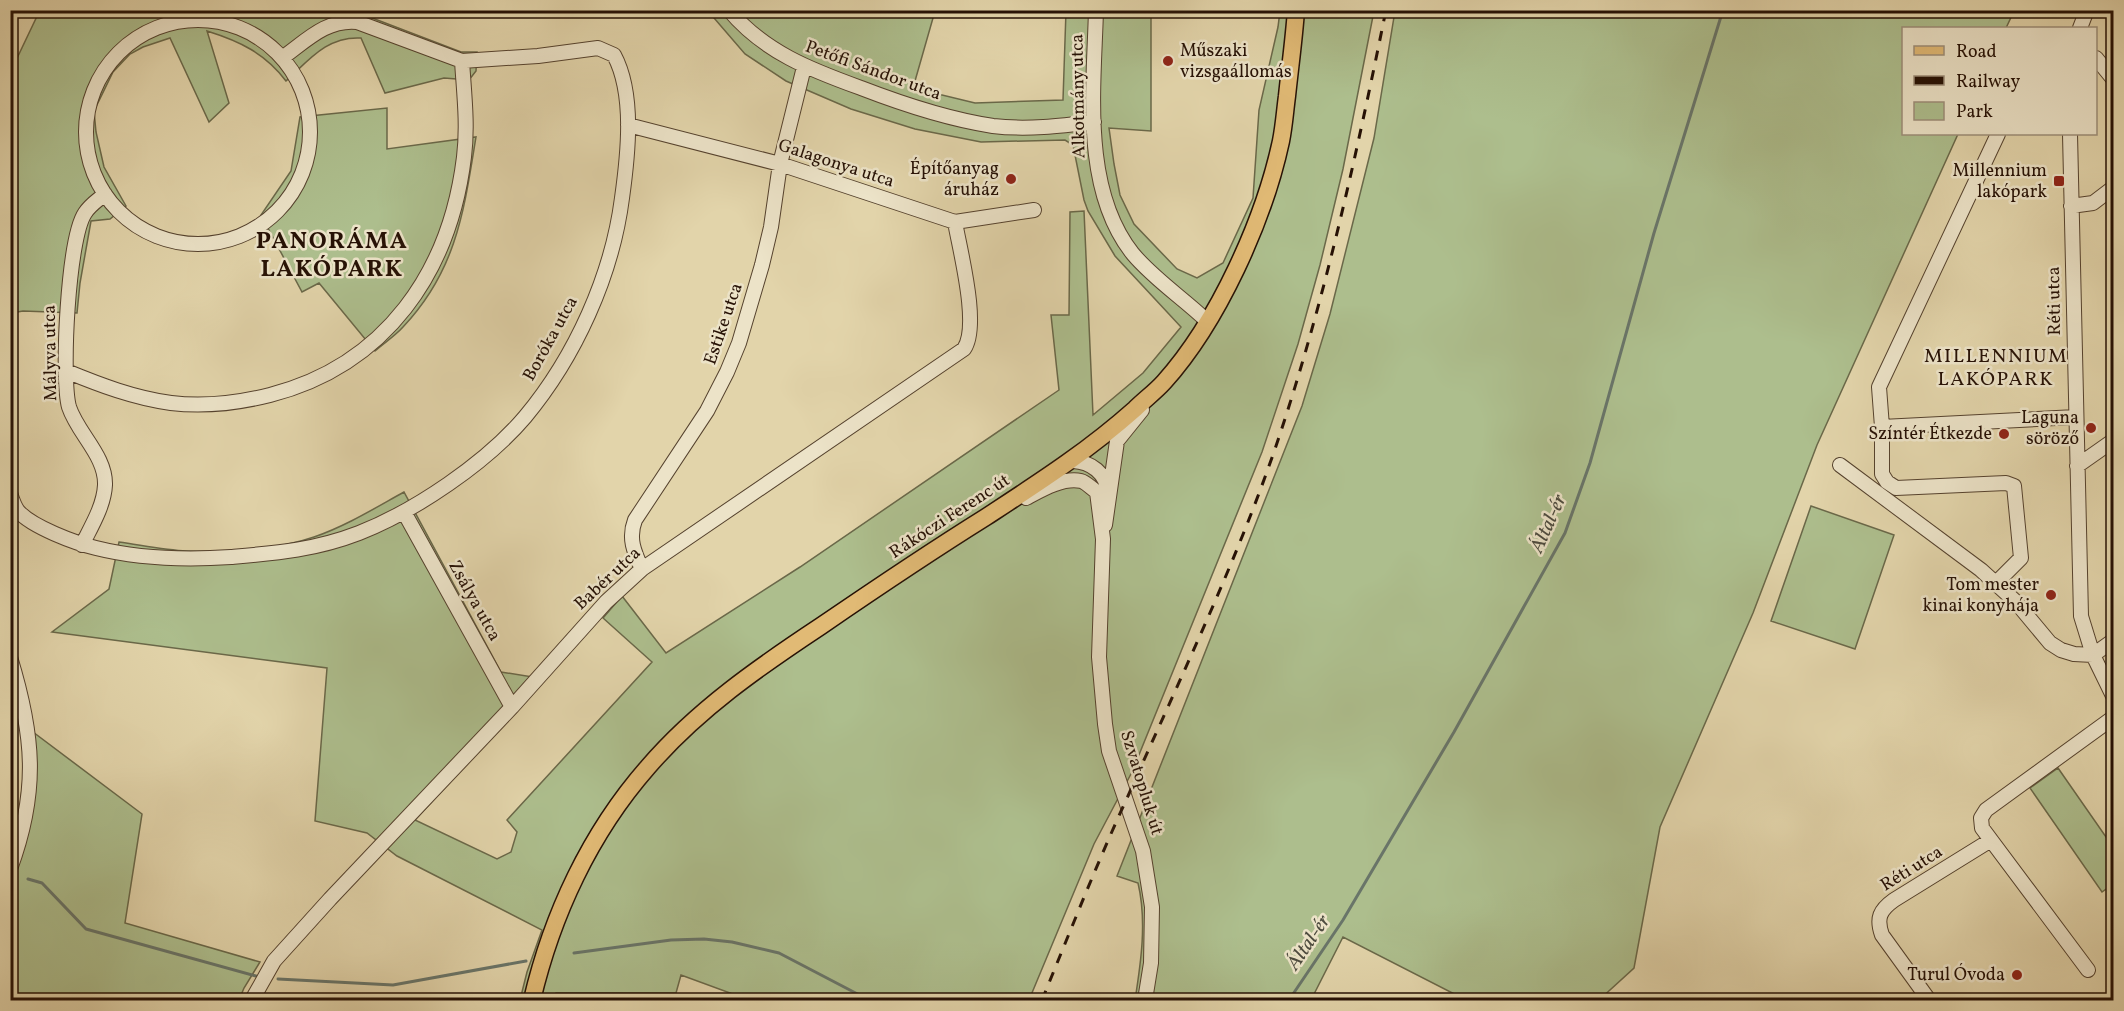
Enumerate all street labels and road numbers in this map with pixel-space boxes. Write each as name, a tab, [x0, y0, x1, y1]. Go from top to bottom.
street label: Alkotmány utca	[1065, 34, 1093, 158]
street label: Petőfi Sándor utca	[802, 35, 945, 107]
street label: Galagonya utca	[775, 133, 897, 195]
street label: Réti utca	[2042, 266, 2068, 336]
street label: Estike utca	[698, 280, 750, 368]
street label: Boróka utca	[517, 292, 585, 386]
street label: Mályva utca	[38, 305, 64, 401]
street label: Rákóczi Ferenc út	[885, 469, 1015, 565]
street label: Babér utca	[569, 542, 647, 616]
street label: Zsálya utca	[441, 556, 507, 646]
street label: Szvatopluk út	[1113, 728, 1169, 838]
street label: Réti utca	[1876, 840, 1948, 898]

